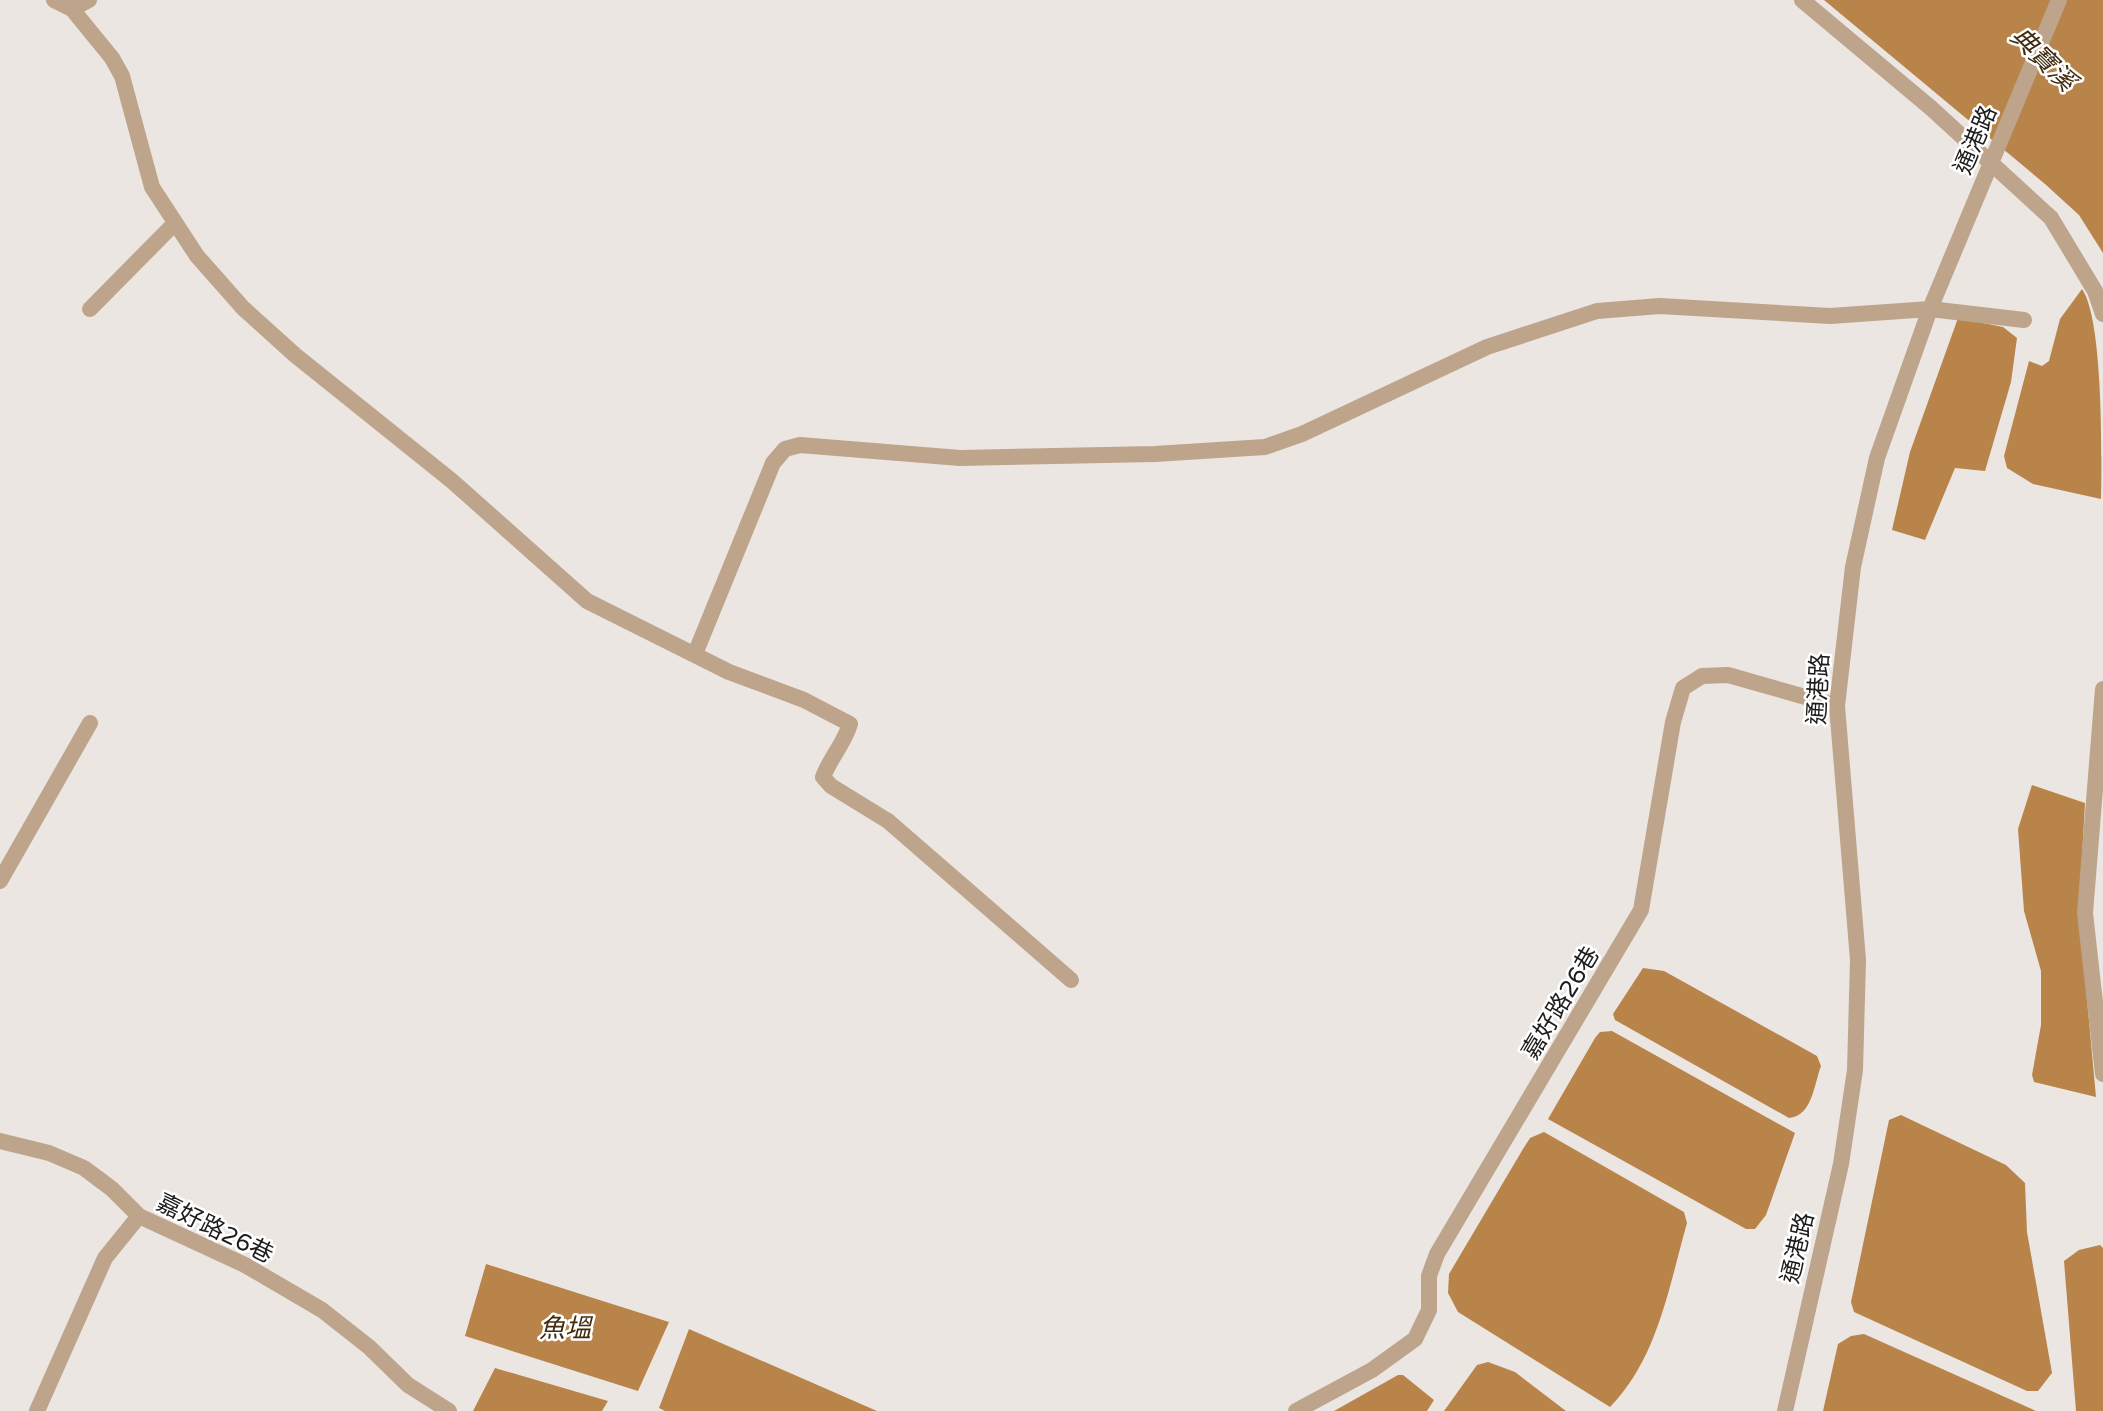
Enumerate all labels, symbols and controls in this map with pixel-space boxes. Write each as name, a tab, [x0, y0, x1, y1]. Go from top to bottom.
water label: 典寶溪	[2004, 21, 2085, 100]
street label: 通港路	[1949, 101, 2003, 179]
street label: 通港路	[1803, 652, 1835, 726]
street label: 嘉好路26巷	[1516, 941, 1606, 1065]
street label: 嘉好路26巷	[152, 1188, 278, 1270]
street label: 通港路	[1776, 1210, 1820, 1286]
water label: 魚塭	[539, 1313, 594, 1344]

